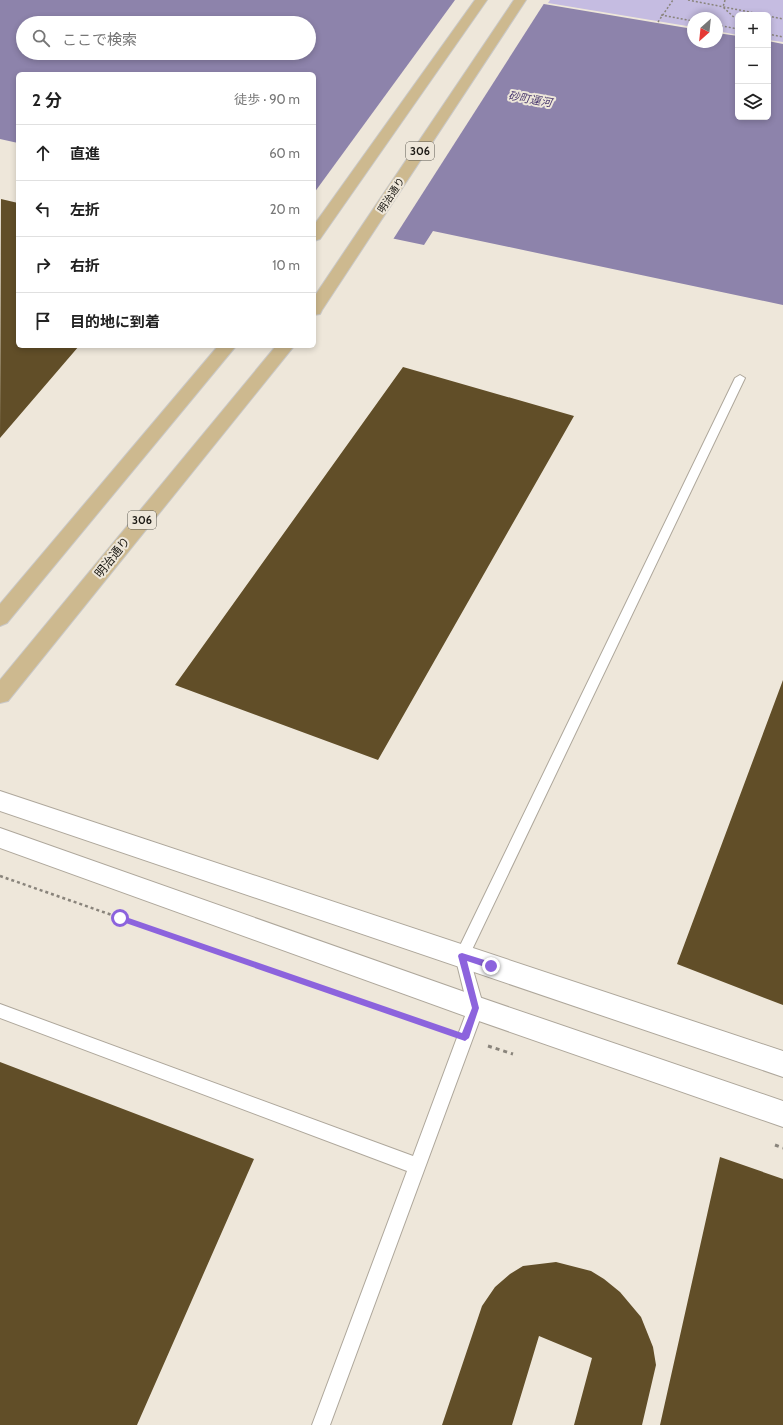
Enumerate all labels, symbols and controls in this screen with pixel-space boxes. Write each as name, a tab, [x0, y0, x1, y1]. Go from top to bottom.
north arrow	[687, 12, 723, 48]
map controls	[735, 12, 771, 120]
button: +	[735, 12, 771, 48]
search box	[16, 16, 316, 60]
icon: search	[30, 27, 52, 49]
text: ここで検索	[62, 31, 137, 49]
button: −	[735, 48, 771, 84]
button: layers	[735, 84, 771, 120]
water label: 砂町運河	[507, 88, 555, 110]
text: 2 分	[32, 90, 62, 110]
text: 徒歩 · 90 m	[234, 91, 300, 107]
icon: ahead	[32, 142, 54, 164]
road number: 306	[406, 142, 434, 160]
text: 直進	[70, 145, 100, 163]
text: 60 m	[269, 145, 300, 161]
street label: 明治通り	[375, 175, 407, 215]
icon: left	[32, 198, 54, 220]
text: 左折	[70, 201, 100, 219]
text: 20 m	[270, 201, 300, 217]
icon: right	[32, 254, 54, 276]
text: 右折	[70, 257, 100, 275]
text: 10 m	[272, 257, 300, 273]
icon: arrive	[32, 310, 54, 332]
text: 目的地に到着	[70, 313, 160, 331]
road number: 306	[128, 511, 156, 529]
street label: 明治通り	[91, 534, 133, 580]
route start	[111, 909, 129, 927]
route end	[482, 957, 500, 975]

